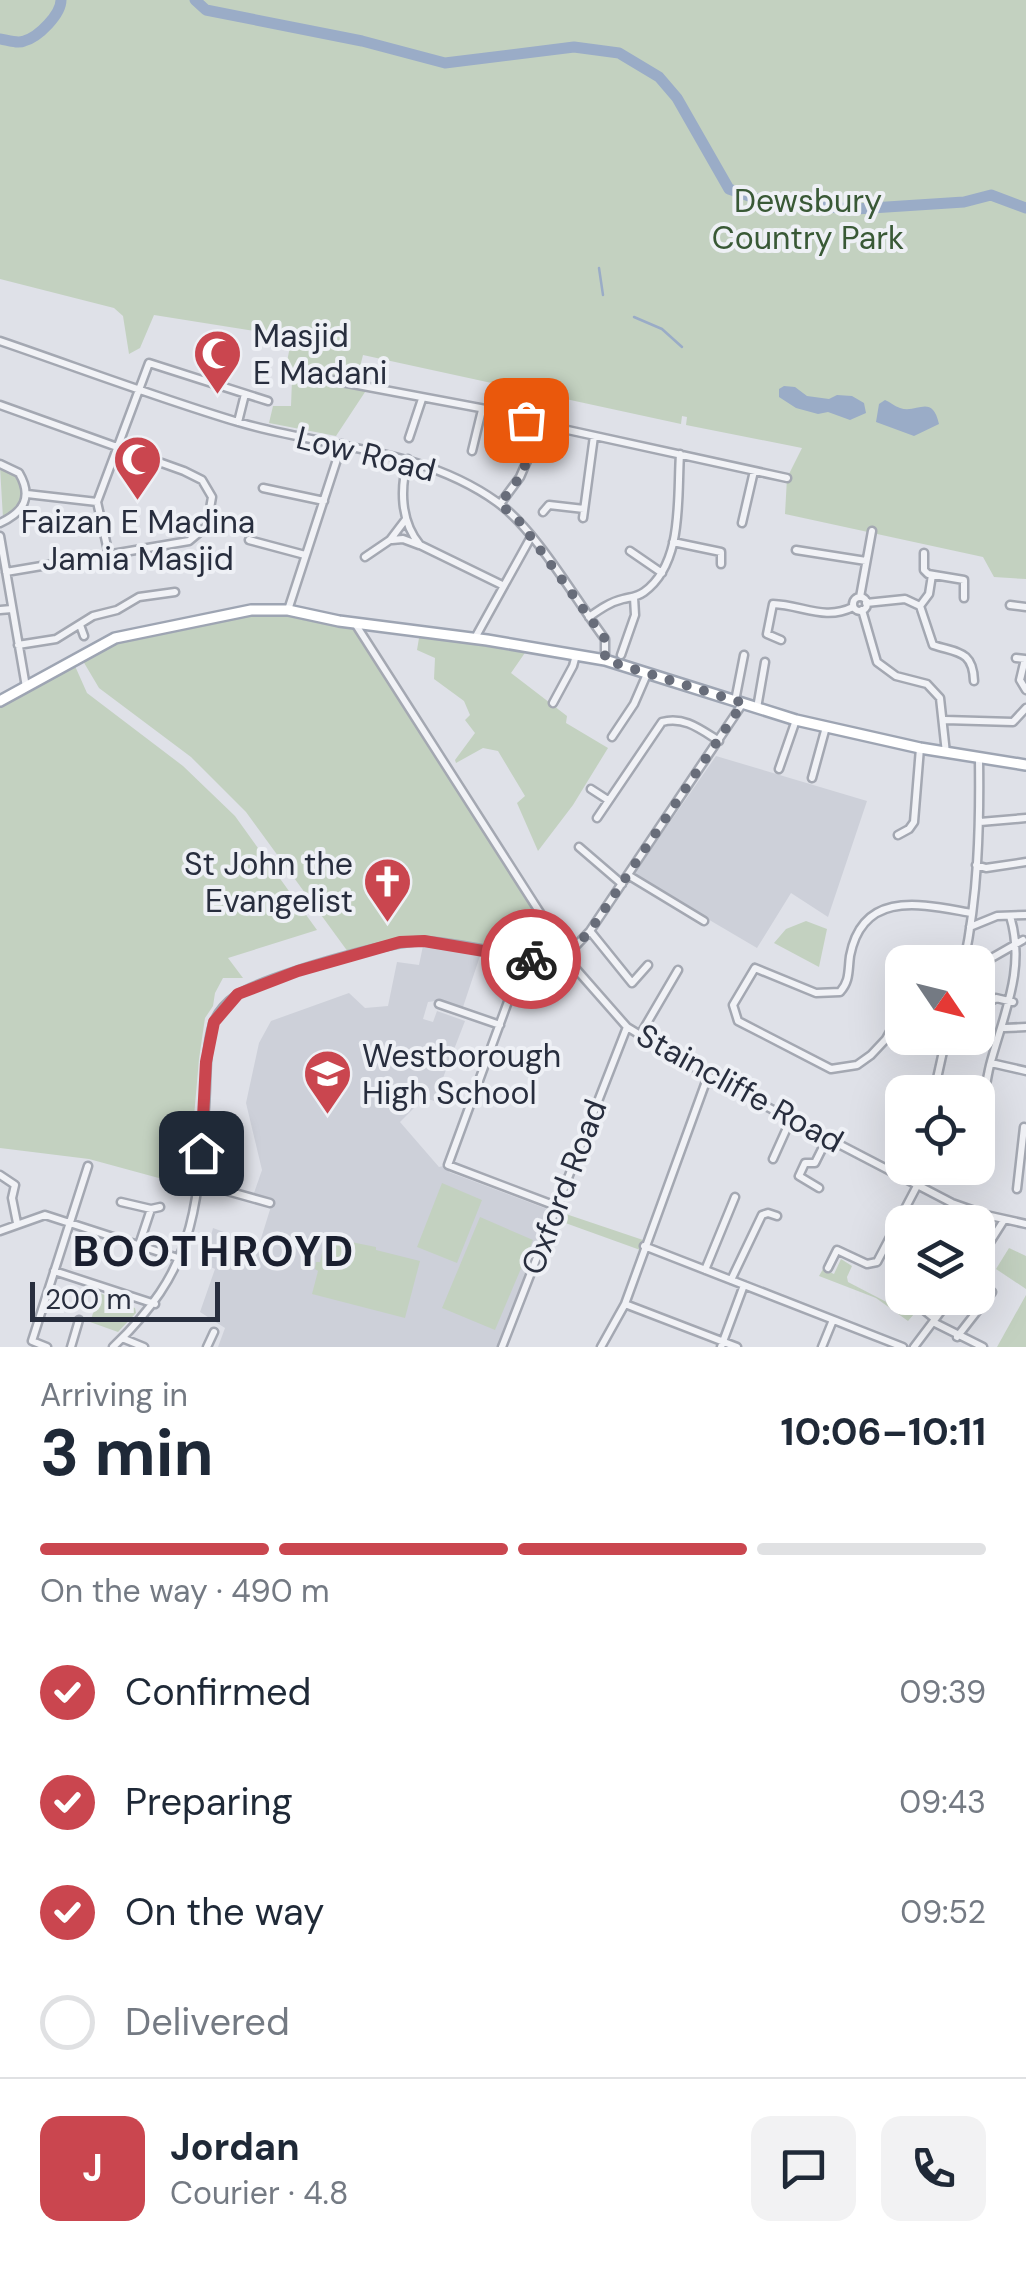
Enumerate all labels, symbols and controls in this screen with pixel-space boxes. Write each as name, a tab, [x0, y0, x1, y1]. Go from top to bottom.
park label: Dewsbury Country Park	[712, 180, 904, 259]
place label: Masjid E Madani	[253, 315, 387, 394]
mosque icon: Masjid E Madani	[192, 328, 244, 396]
pin	[484, 378, 569, 463]
icon: bag	[499, 393, 554, 448]
street label: Low Road	[292, 416, 440, 492]
mosque icon: Faizan E Madina Jamia Masjid	[112, 434, 164, 502]
place label: Faizan E Madina Jamia Masjid	[21, 501, 255, 580]
place label: St John the Evangelist	[184, 843, 353, 922]
church icon: St John the Evangelist	[362, 856, 414, 924]
courier	[481, 909, 581, 1009]
icon: bike	[504, 932, 559, 987]
north arrow	[885, 945, 995, 1055]
map controls	[885, 945, 995, 1315]
street label: Staincliffe Road	[629, 1014, 851, 1162]
place label: Westborough High School	[362, 1035, 561, 1114]
school or university icon: Westborough High School	[301, 1048, 353, 1116]
button: locate	[885, 1075, 995, 1185]
street label: Oxford Road	[511, 1094, 617, 1280]
pin	[159, 1111, 244, 1196]
icon: home	[174, 1126, 229, 1181]
button: layers	[885, 1205, 995, 1315]
district label: BOOTHROYD	[72, 1224, 356, 1279]
scale bar	[30, 1277, 220, 1322]
text: 200 m	[45, 1281, 132, 1318]
text: Arriving in	[40, 1374, 188, 1416]
text: 10:06–10:11	[781, 1407, 986, 1457]
text: 3 min	[40, 1411, 214, 1495]
text: On the way · 490 m	[40, 1570, 330, 1612]
icon: check	[40, 1665, 95, 1720]
text: Confirmed	[125, 1667, 311, 1717]
text: 09:39	[899, 1671, 986, 1713]
icon: check	[40, 1775, 95, 1830]
text: Preparing	[125, 1777, 293, 1827]
text: 09:43	[899, 1781, 986, 1823]
icon: check	[40, 1885, 95, 1940]
text: On the way	[125, 1887, 324, 1937]
text: 09:52	[900, 1891, 986, 1933]
text: Delivered	[125, 1997, 290, 2047]
button: chat	[751, 2116, 856, 2221]
button: phone	[881, 2116, 986, 2221]
text: Jordan	[170, 2122, 300, 2172]
text: J	[82, 2143, 103, 2193]
text: Courier · 4.8	[170, 2172, 348, 2214]

